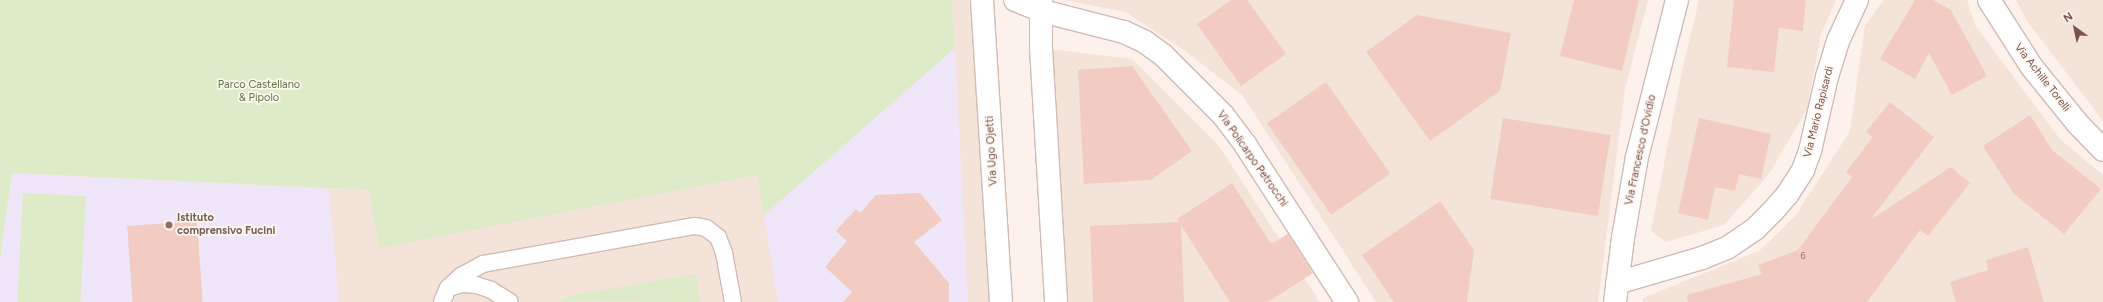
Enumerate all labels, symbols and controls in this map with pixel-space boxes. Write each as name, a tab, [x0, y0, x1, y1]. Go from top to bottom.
north arrow	[2055, 8, 2095, 48]
text: N	[2061, 10, 2075, 25]
street label: Via Achille Torelli	[2011, 41, 2073, 115]
street label: Via Mario Rapisardi	[1801, 65, 1837, 159]
park label: Parco Castellano & Pipolo	[218, 79, 300, 105]
street label: Via Francesco d'Ovidio	[1623, 93, 1659, 207]
street label: Via Policarpo Petrocchi	[1214, 108, 1290, 210]
street label: Via Ugo Ojetti	[984, 116, 1000, 186]
place label: Istituto comprensivo Fucini	[177, 212, 275, 238]
marker: Istituto comprensivo Fucini	[164, 220, 174, 230]
house number: 6	[1800, 251, 1806, 261]

